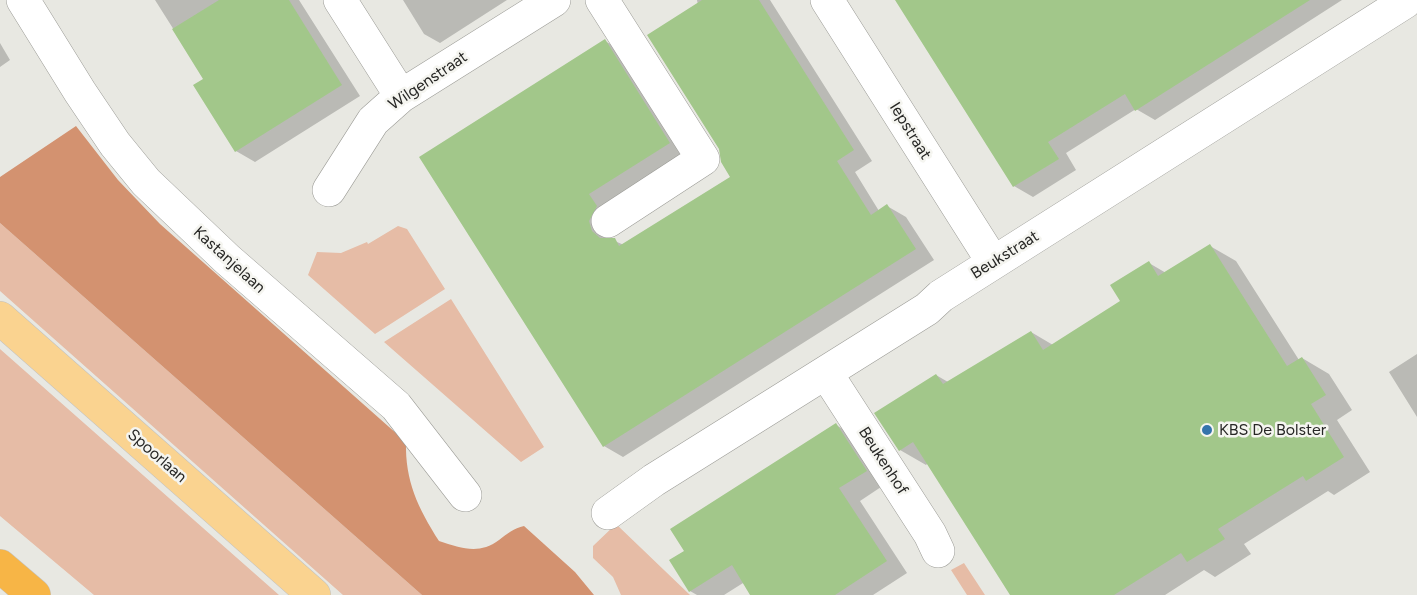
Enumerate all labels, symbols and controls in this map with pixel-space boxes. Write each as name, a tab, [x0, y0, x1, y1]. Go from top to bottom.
street label: Wilgenstraat	[385, 48, 471, 114]
street label: Iepstraat	[885, 99, 935, 163]
street label: Kastanjelaan	[189, 223, 269, 297]
street label: Beukstraat	[967, 227, 1043, 283]
place label: KBS De Bolster	[1219, 420, 1326, 440]
marker: KBS De Bolster	[1200, 423, 1214, 437]
street label: Beukenhof	[854, 424, 912, 498]
street label: Spoorlaan	[124, 425, 190, 487]

